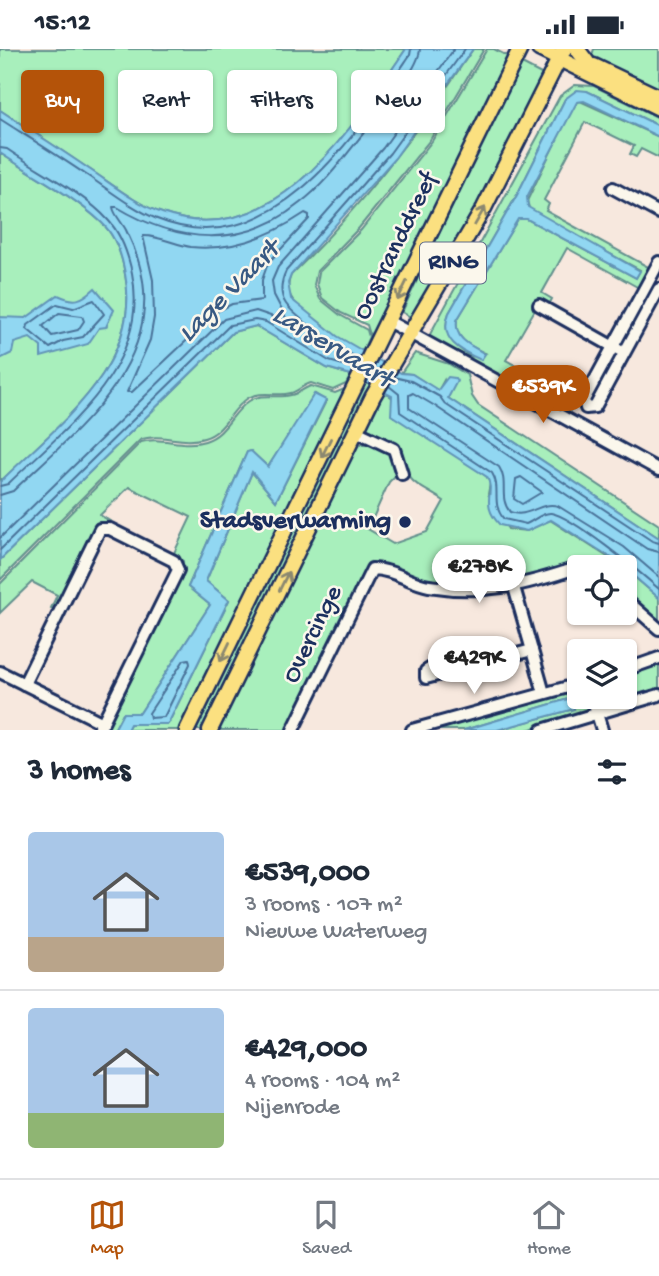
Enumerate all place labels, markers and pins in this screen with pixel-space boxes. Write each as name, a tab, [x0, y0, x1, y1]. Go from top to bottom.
pin: €539K	[494, 365, 592, 425]
place label: Stadsverwarming	[200, 507, 391, 538]
marker: Stadsverwarming	[397, 514, 413, 530]
pin: €278K	[430, 545, 528, 605]
pin: €429K	[425, 637, 523, 696]

